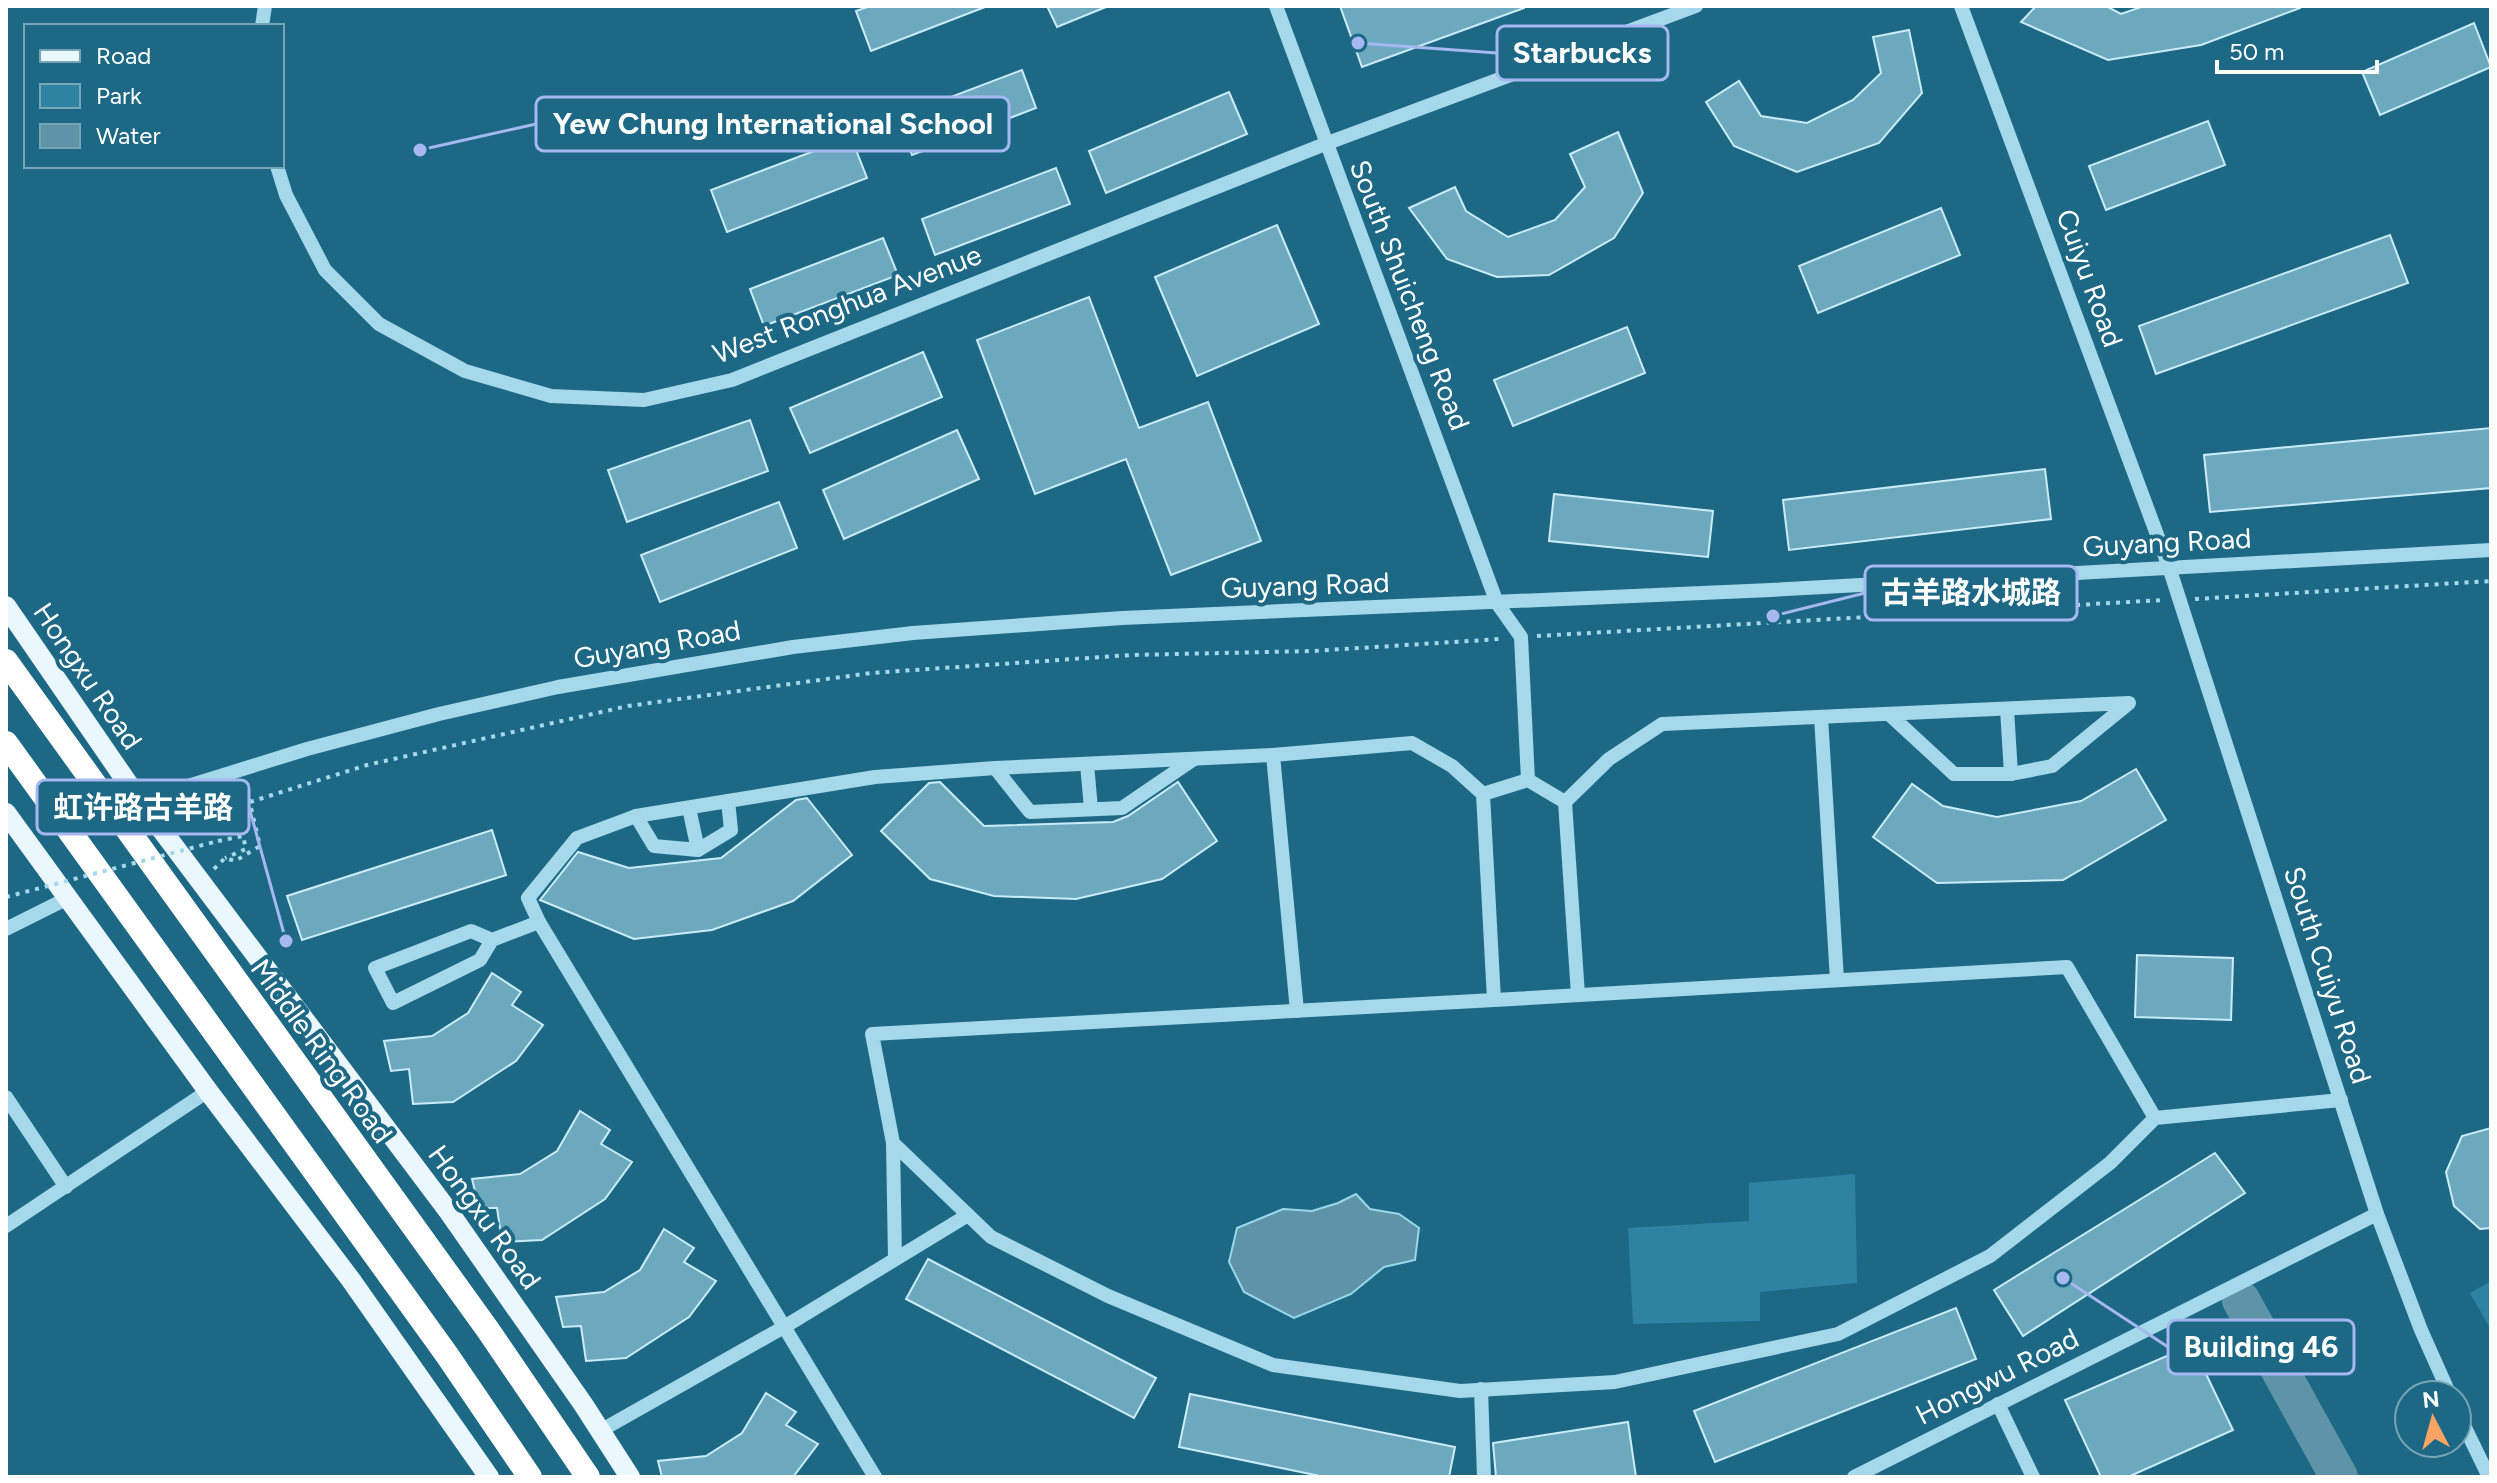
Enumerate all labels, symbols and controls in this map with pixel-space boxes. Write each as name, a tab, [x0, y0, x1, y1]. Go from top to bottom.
legend	[24, 24, 284, 168]
scale bar	[2217, 24, 2377, 74]
callout: Starbucks	[1497, 26, 1668, 80]
text: Starbucks	[1513, 34, 1651, 71]
text: 50 m	[2229, 37, 2285, 66]
text: Road	[96, 41, 151, 70]
text: Park	[96, 81, 142, 110]
callout: Yew Chung International School	[536, 97, 1009, 151]
text: Yew Chung International School	[553, 105, 993, 142]
text: Water	[96, 121, 161, 150]
street label: South Shuicheng Road	[1343, 155, 1477, 435]
street label: Cuiyu Road	[2049, 205, 2131, 351]
street label: West Ronghua Avenue	[708, 237, 986, 371]
street label: Guyang Road	[2082, 521, 2252, 563]
street label: Guyang Road	[1220, 565, 1390, 605]
callout: 古羊路水城路	[1865, 566, 2077, 620]
text: 古羊路水城路	[1881, 574, 2061, 611]
street label: Hongxu Road	[26, 596, 150, 756]
street label: Guyang Road	[571, 613, 743, 675]
callout: 虹许路古羊路	[37, 780, 249, 834]
text: 虹许路古羊路	[53, 789, 233, 826]
street label: South Cuiyu Road	[2277, 862, 2379, 1088]
street label: Middle Ring Road	[244, 952, 400, 1150]
street label: Hongxu Road	[421, 1138, 549, 1296]
street label: Hongwu Road	[1910, 1320, 2084, 1432]
callout: Building 46	[2168, 1320, 2354, 1374]
text: Building 46	[2184, 1328, 2338, 1365]
north arrow	[2393, 1379, 2473, 1459]
text: N	[2421, 1385, 2441, 1414]

